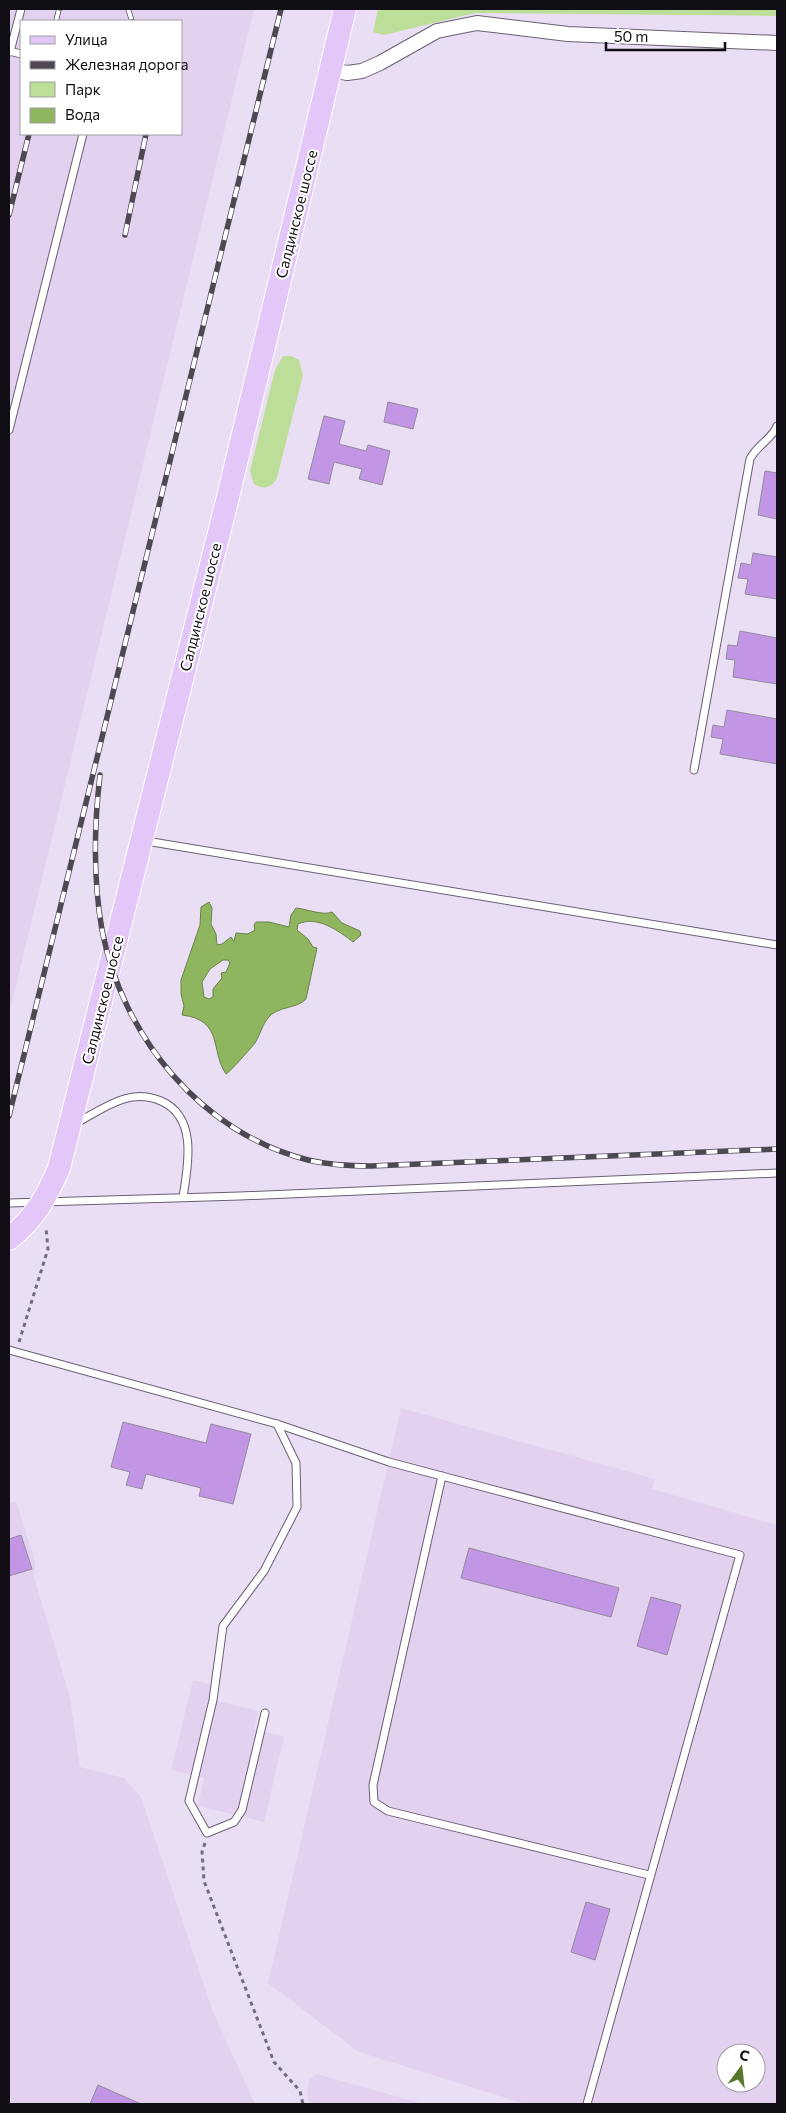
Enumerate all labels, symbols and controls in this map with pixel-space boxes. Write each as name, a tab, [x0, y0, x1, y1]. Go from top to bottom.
legend	[20, 20, 182, 135]
scale bar	[606, 20, 725, 52]
text: 50 m	[614, 27, 648, 45]
text: Улица	[65, 30, 107, 48]
text: Железная дорога	[65, 55, 189, 73]
text: Парк	[65, 80, 101, 98]
text: Вода	[65, 105, 100, 123]
street label: Салдинское шоссе	[271, 148, 321, 280]
street label: Салдинское шоссе	[175, 541, 225, 673]
street label: Салдинское шоссе	[77, 934, 127, 1066]
north arrow	[716, 2043, 766, 2093]
text: С	[738, 2046, 751, 2064]

